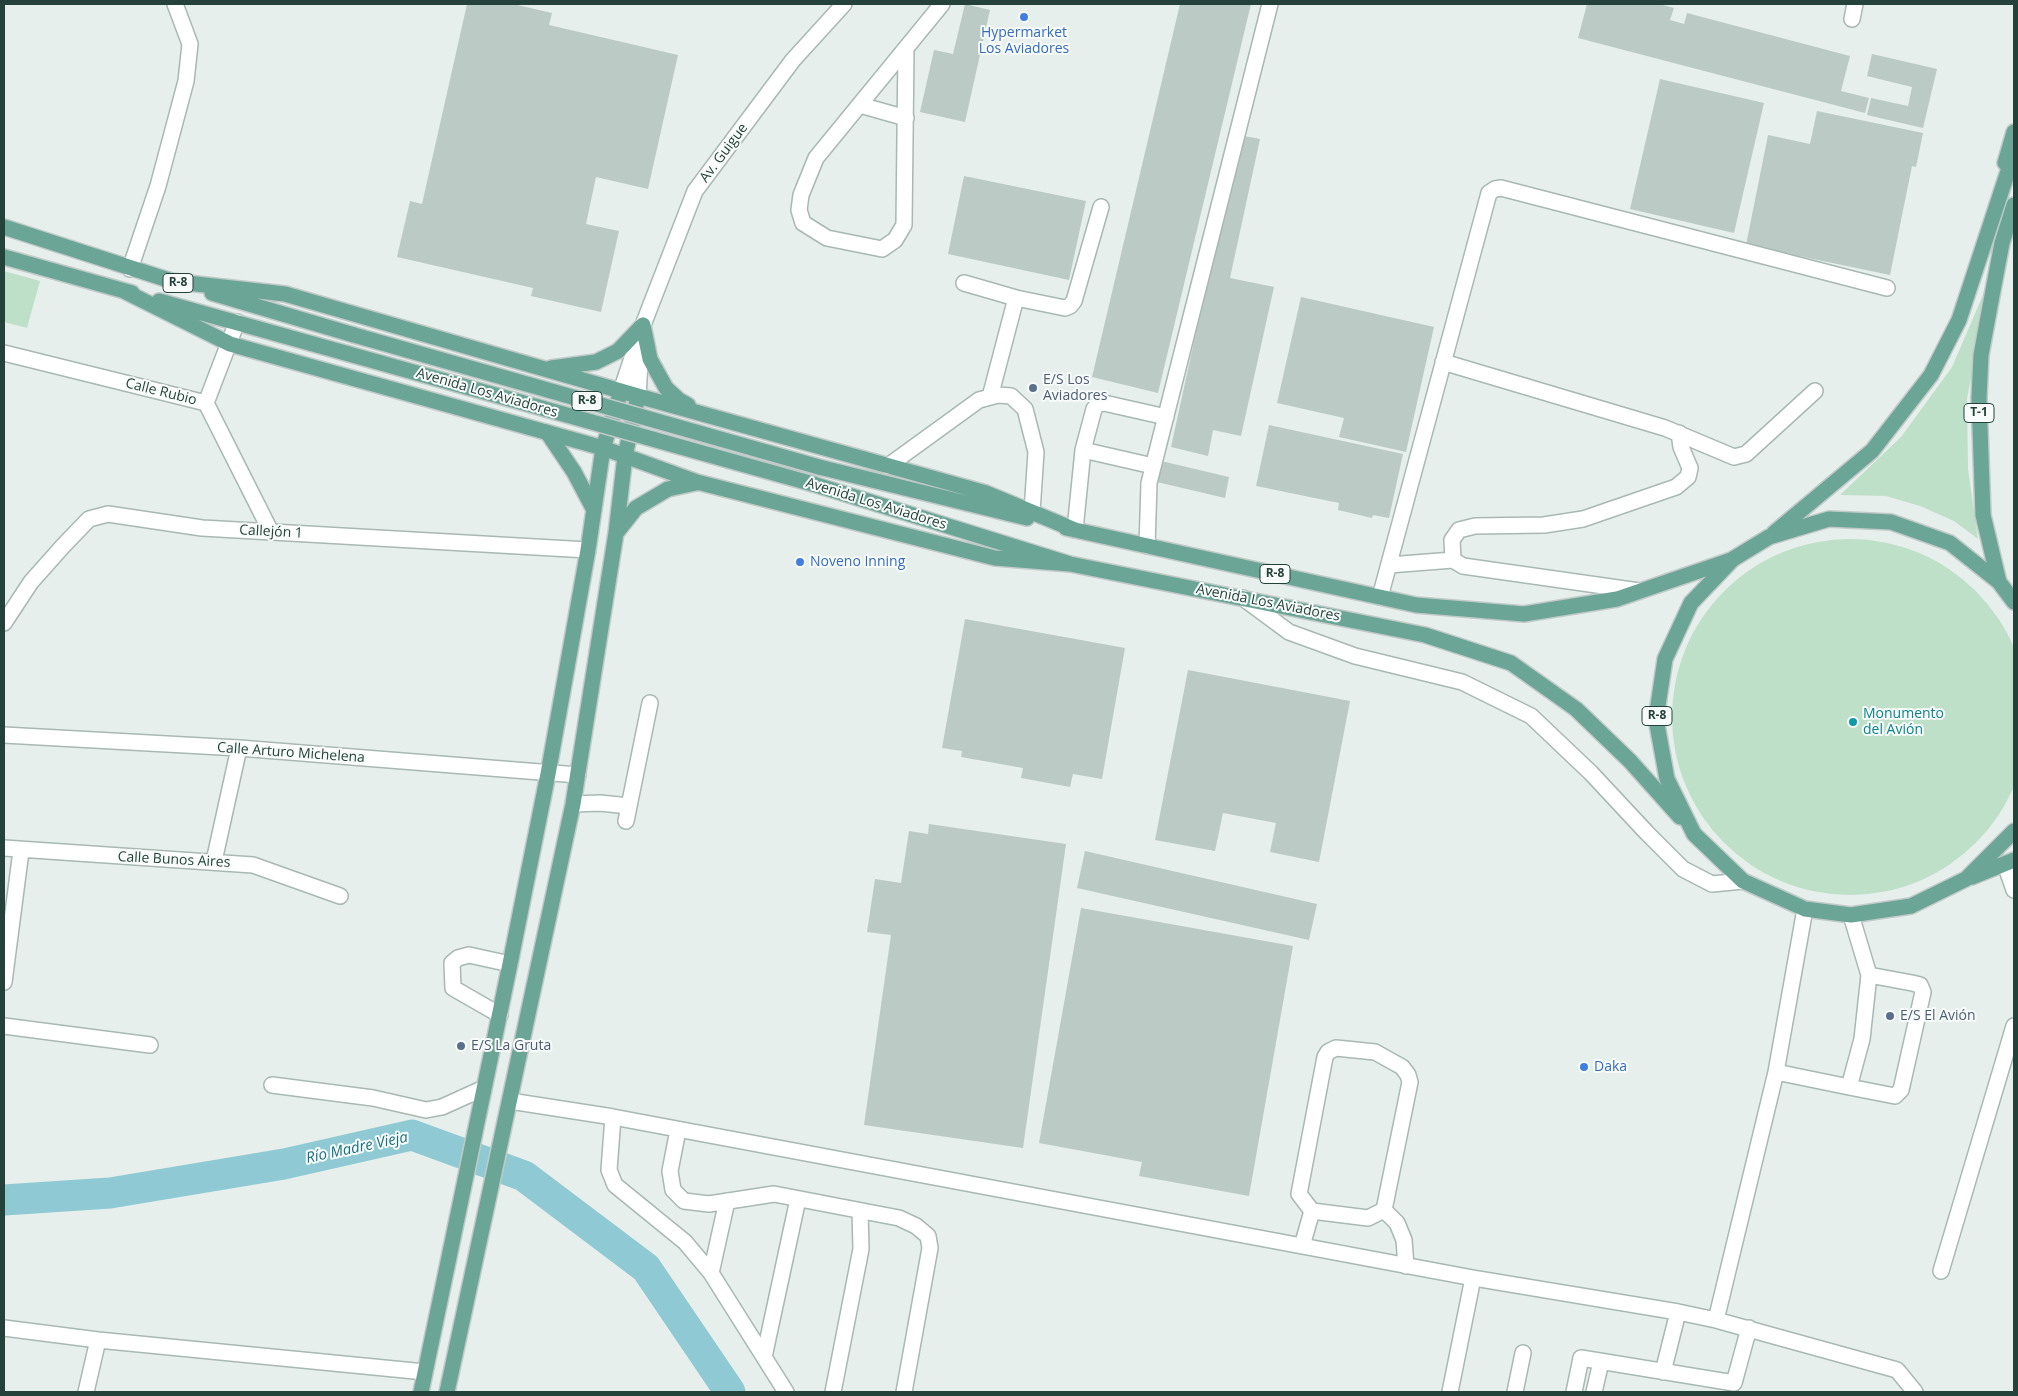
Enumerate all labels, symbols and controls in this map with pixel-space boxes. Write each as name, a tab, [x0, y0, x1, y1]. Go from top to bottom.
marker: Hypermarket Los Aviadores	[1018, 11, 1030, 23]
place label: Hypermarket Los Aviadores	[979, 25, 1069, 58]
street label: Av. Guigue	[696, 120, 752, 186]
road number: R-8	[163, 274, 193, 292]
street label: Avenida Los Aviadores	[414, 365, 560, 421]
place label: E/S Los Aviadores	[1043, 372, 1107, 404]
street label: Calle Rubio	[124, 375, 198, 409]
marker: E/S Los Aviadores	[1027, 382, 1039, 394]
road number: R-8	[572, 392, 602, 411]
road number: T-1	[1964, 403, 1994, 422]
street label: Avenida Los Aviadores	[804, 475, 948, 533]
street label: Callejón 1	[239, 522, 303, 542]
place label: Noveno Inning	[810, 554, 905, 570]
marker: Noveno Inning	[794, 556, 806, 568]
road number: R-8	[1260, 564, 1290, 584]
street label: Avenida Los Aviadores	[1195, 581, 1341, 625]
road number: R-8	[1642, 706, 1672, 726]
place label: Monumento del Avión	[1863, 706, 1944, 739]
marker: Monumento del Avión	[1847, 716, 1859, 728]
street label: Calle Arturo Michelena	[217, 739, 365, 767]
street label: Calle Bunos Aires	[117, 849, 231, 871]
place label: E/S El Avión	[1900, 1008, 1976, 1024]
marker: E/S El Avión	[1884, 1010, 1896, 1022]
place label: E/S La Gruta	[471, 1038, 551, 1054]
marker: E/S La Gruta	[455, 1040, 467, 1052]
place label: Daka	[1594, 1059, 1627, 1075]
marker: Daka	[1578, 1061, 1590, 1073]
water label: Río Madre Vieja	[305, 1128, 409, 1168]

